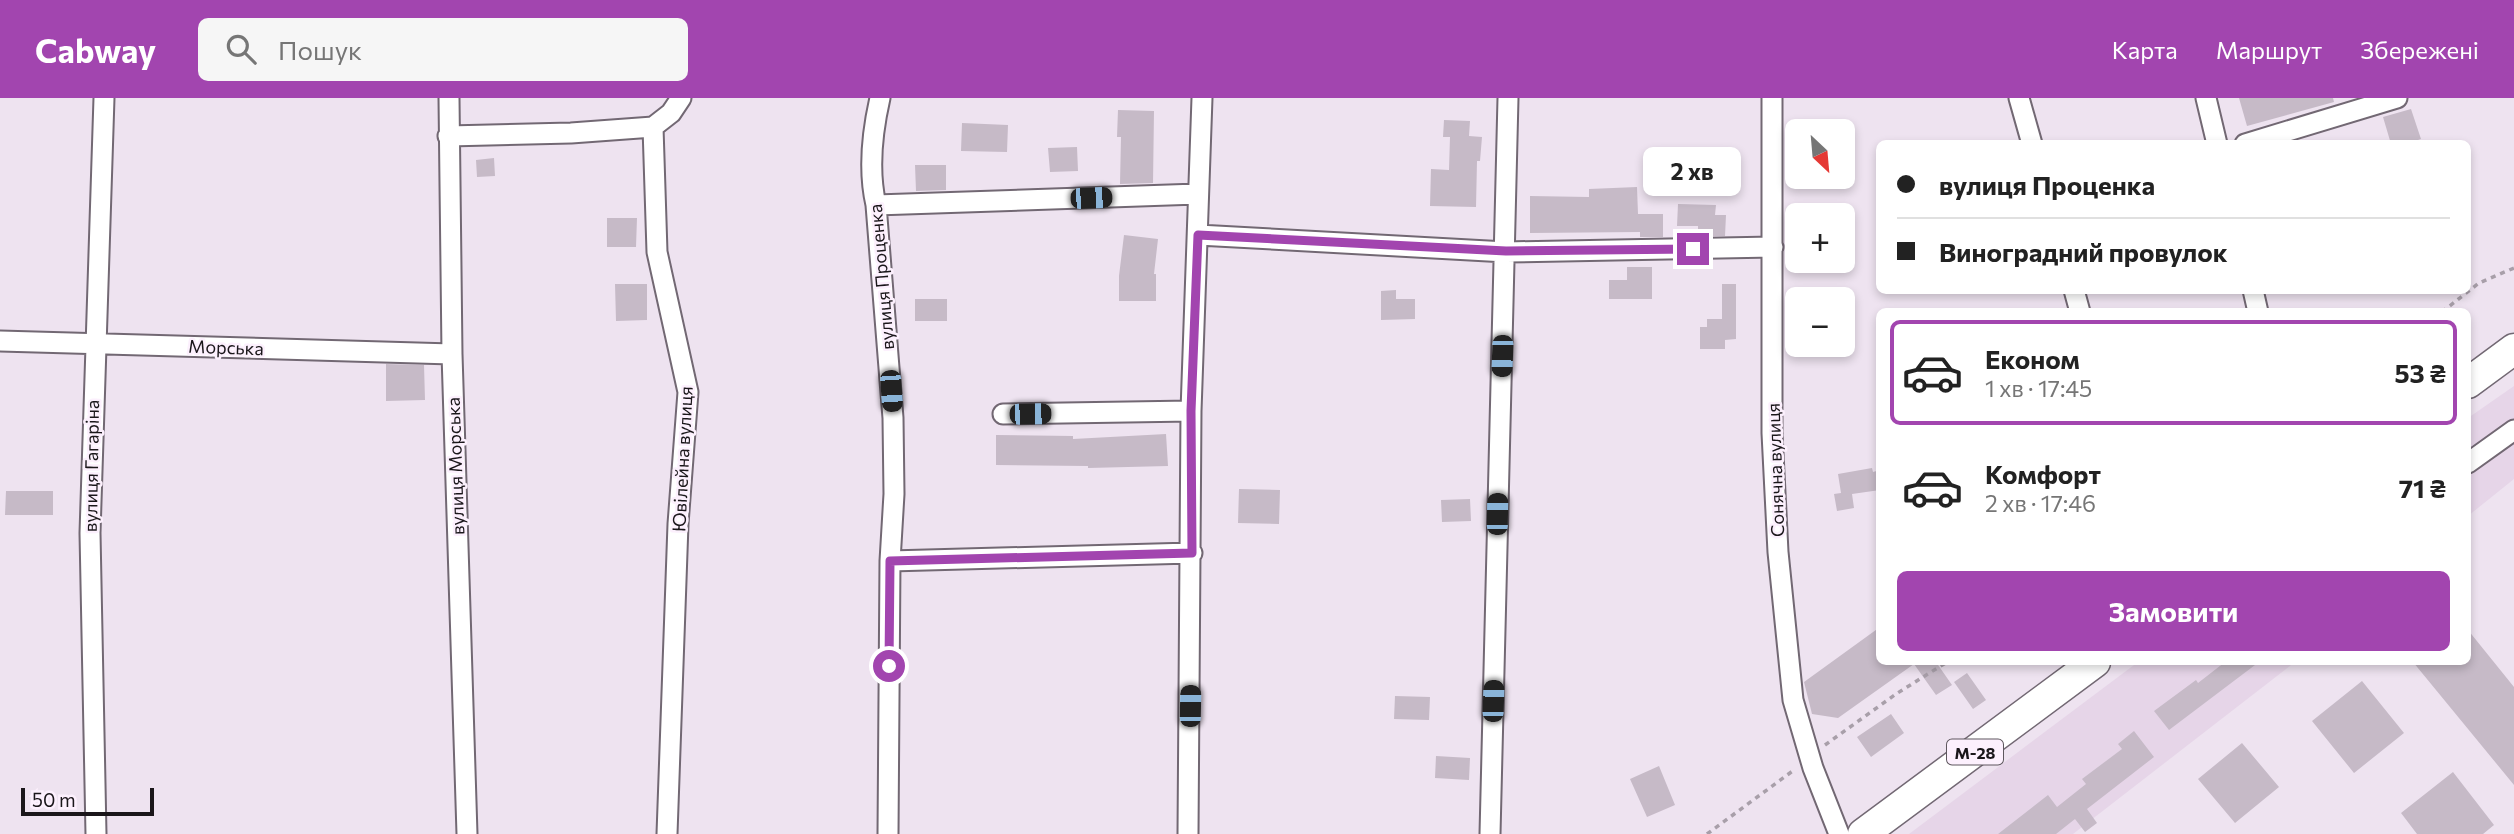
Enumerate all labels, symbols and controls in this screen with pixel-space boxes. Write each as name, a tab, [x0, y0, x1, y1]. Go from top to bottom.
search box	[198, 18, 688, 81]
text: Cabway	[35, 29, 156, 70]
icon: search	[222, 30, 260, 68]
text: Пошук	[278, 34, 362, 65]
text: Карта	[2112, 35, 2178, 64]
text: Маршрут	[2216, 35, 2322, 64]
text: Збережені	[2360, 35, 2479, 64]
north arrow	[1785, 119, 1855, 189]
map controls	[1785, 119, 1855, 357]
callout: 2 хв	[1644, 148, 1742, 197]
text: 2 хв	[1670, 157, 1714, 185]
text: вулиця Проценка	[1939, 169, 2155, 200]
car	[1070, 187, 1113, 209]
street label: вулиця Проценка	[864, 203, 898, 351]
button: +	[1785, 203, 1855, 273]
route end	[1677, 233, 1709, 265]
text: Виноградний провулок	[1939, 236, 2228, 267]
button: −	[1785, 287, 1855, 357]
street label: Морська	[188, 335, 264, 359]
car	[1491, 335, 1514, 377]
icon: car	[1901, 341, 1964, 404]
text: Економ	[1985, 343, 2080, 374]
text: 53 ₴	[2394, 357, 2446, 388]
car	[880, 369, 903, 413]
text: 1 хв · 17:45	[1985, 374, 2092, 402]
street label: Ювілейна вулиця	[667, 386, 697, 532]
street label: вулиця Морська	[442, 397, 468, 535]
street label: вулиця Гагаріна	[79, 400, 103, 532]
car	[1009, 403, 1052, 425]
street label: Сонячна вулиця	[1762, 403, 1788, 537]
icon: car	[1901, 456, 1964, 519]
text: Комфорт	[1985, 458, 2101, 489]
text: 71 ₴	[2399, 472, 2446, 503]
text: 2 хв · 17:46	[1985, 489, 2096, 517]
car	[1487, 493, 1508, 535]
button: Замовити	[1897, 571, 2450, 651]
route start	[873, 650, 905, 682]
car	[1482, 680, 1505, 722]
car	[1180, 685, 1201, 727]
road number: М-28	[1947, 740, 2003, 764]
scale bar	[21, 785, 154, 817]
text: 50 m	[32, 788, 76, 811]

